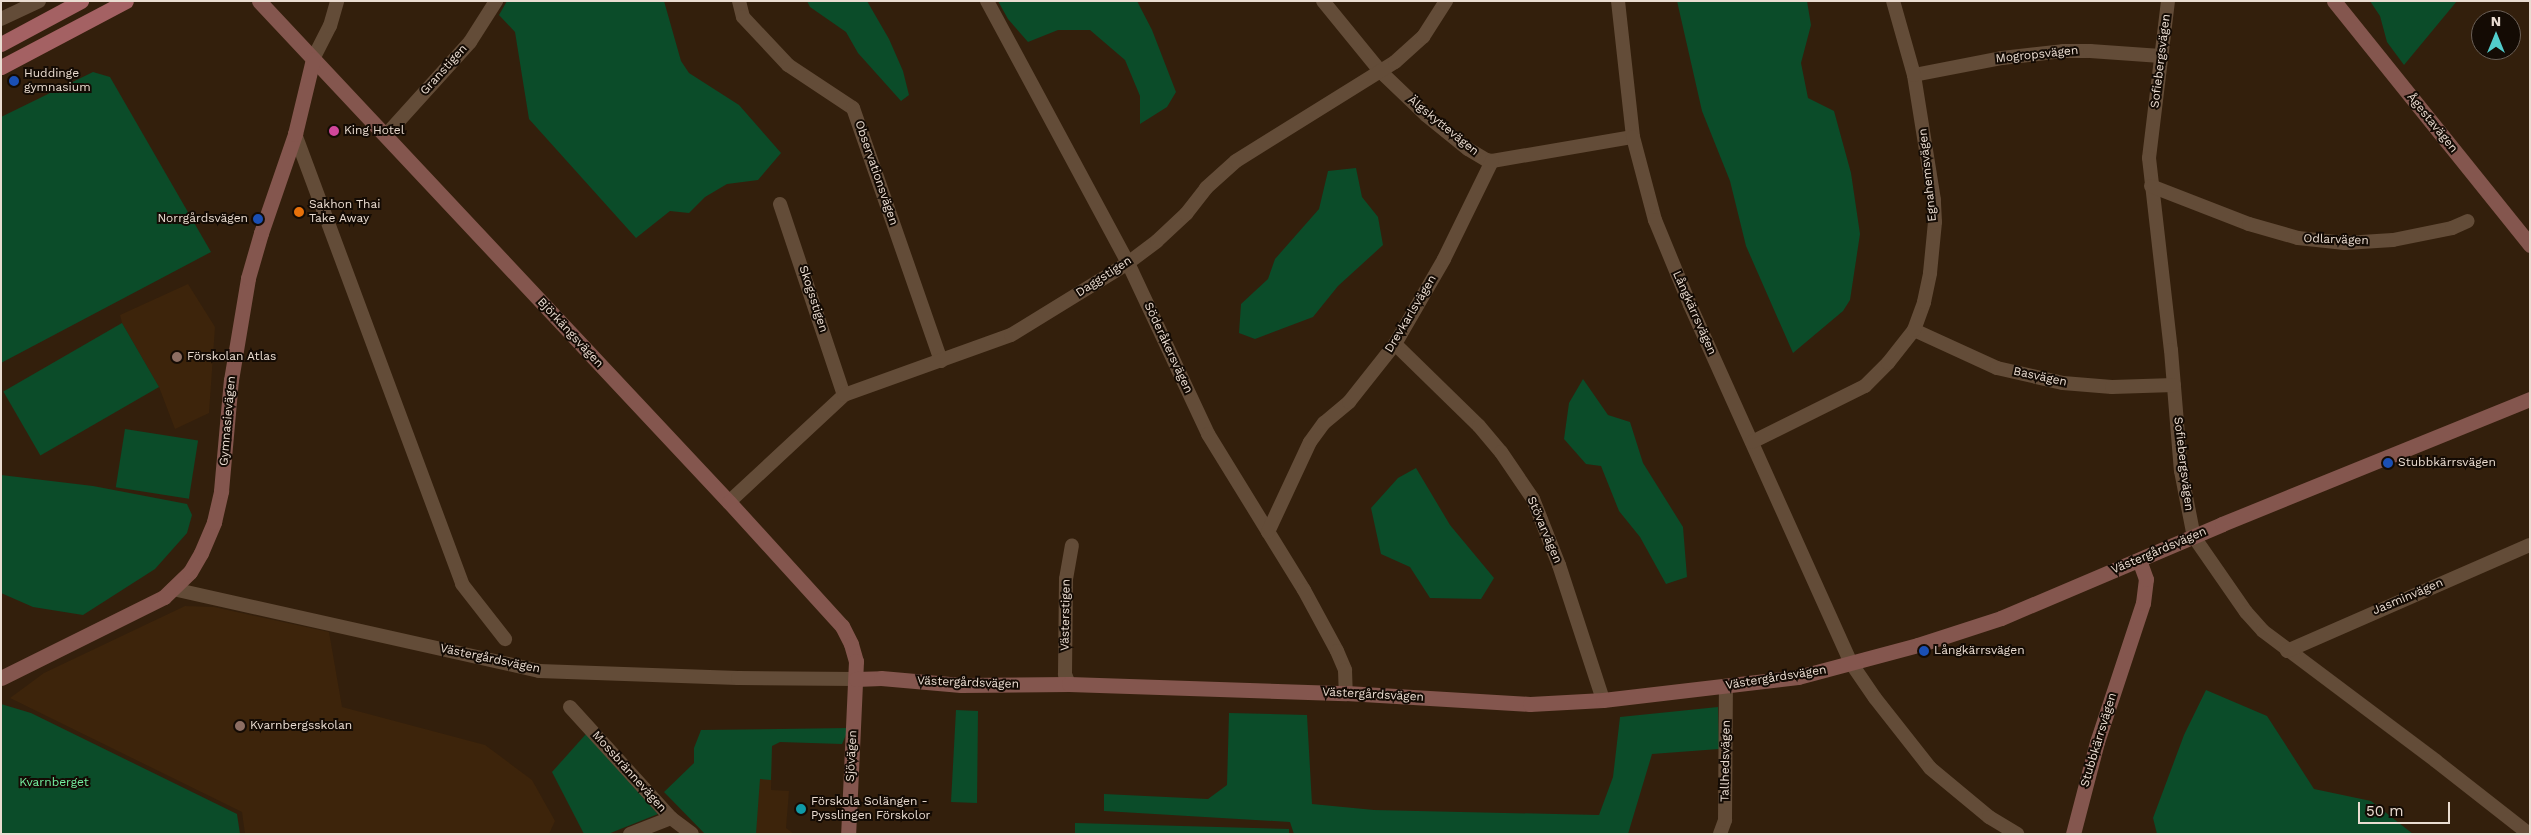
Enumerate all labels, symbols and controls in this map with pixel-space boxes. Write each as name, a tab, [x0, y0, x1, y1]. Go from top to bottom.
north arrow	[2471, 10, 2521, 60]
street label: Sofiebergsvägen	[2148, 13, 2174, 109]
text: N	[2491, 13, 2501, 29]
street label: Granstigen	[418, 42, 470, 98]
street label: Mogropsvägen	[1995, 44, 2079, 66]
place label: Huddinge gymnasium	[24, 67, 91, 95]
marker: Huddinge gymnasium	[8, 75, 20, 87]
street label: Ågestavägen	[2404, 90, 2460, 156]
street label: Älgskyttevägen	[1405, 93, 1481, 159]
street label: Observationsvägen	[851, 119, 901, 227]
place label: King Hotel	[344, 124, 404, 138]
marker: King Hotel	[328, 125, 340, 137]
street label: Egnahemsvägen	[1916, 128, 1940, 222]
place label: Sakhon Thai Take Away	[309, 198, 381, 226]
marker: Sakhon Thai Take Away	[293, 206, 305, 218]
place label: Norrgårdsvägen	[157, 212, 248, 226]
marker: Norrgårdsvägen	[252, 213, 264, 225]
street label: Odlarvägen	[2303, 232, 2369, 248]
street label: Daggstigen	[1073, 254, 1135, 300]
street label: Skogsstigen	[795, 264, 831, 334]
street label: Långkärrsvägen	[1669, 269, 1719, 357]
street label: Drevkarlsvägen	[1382, 273, 1440, 355]
street label: Björkängsvägen	[534, 295, 606, 371]
street label: Söderåkersvägen	[1141, 300, 1195, 396]
place label: Förskolan Atlas	[187, 350, 277, 364]
marker: Förskolan Atlas	[171, 351, 183, 363]
street label: Basvägen	[2012, 364, 2068, 390]
street label: Gymnasievägen	[217, 375, 239, 467]
street label: Sofiebergsvägen	[2170, 416, 2196, 512]
place label: Stubbkärrsvägen	[2398, 456, 2496, 470]
marker: Stubbkärrsvägen	[2382, 457, 2394, 469]
street label: Stövarvägen	[1523, 494, 1565, 566]
street label: Västergårdsvägen	[2109, 524, 2209, 578]
street label: Jasminvägen	[2371, 576, 2445, 618]
street label: Västerstigen	[1058, 579, 1074, 651]
street label: Västergårdsvägen	[439, 641, 541, 677]
place label: Långkärrsvägen	[1934, 644, 2025, 658]
marker: Långkärrsvägen	[1918, 645, 1930, 657]
street label: Västergårdsvägen	[1725, 663, 1827, 693]
street label: Västergårdsvägen	[917, 674, 1019, 692]
street label: Västergårdsvägen	[1322, 685, 1424, 705]
street label: Stubbkärrsvägen	[2078, 691, 2120, 789]
place label: Kvarnbergsskolan	[250, 719, 352, 733]
marker: Kvarnbergsskolan	[234, 720, 246, 732]
street label: Tallhedsvägen	[1718, 720, 1734, 802]
street label: Mossbrännevägen	[589, 728, 669, 816]
street label: Sjövägen	[843, 730, 861, 782]
park label: Kvarnberget	[19, 776, 89, 790]
scale bar	[2361, 792, 2454, 824]
place label: Förskola Solängen - Pysslingen Förskolor	[811, 795, 931, 823]
text: 50 m	[2366, 802, 2403, 820]
marker: Förskola Solängen - Pysslingen Förskolor	[795, 803, 807, 815]

